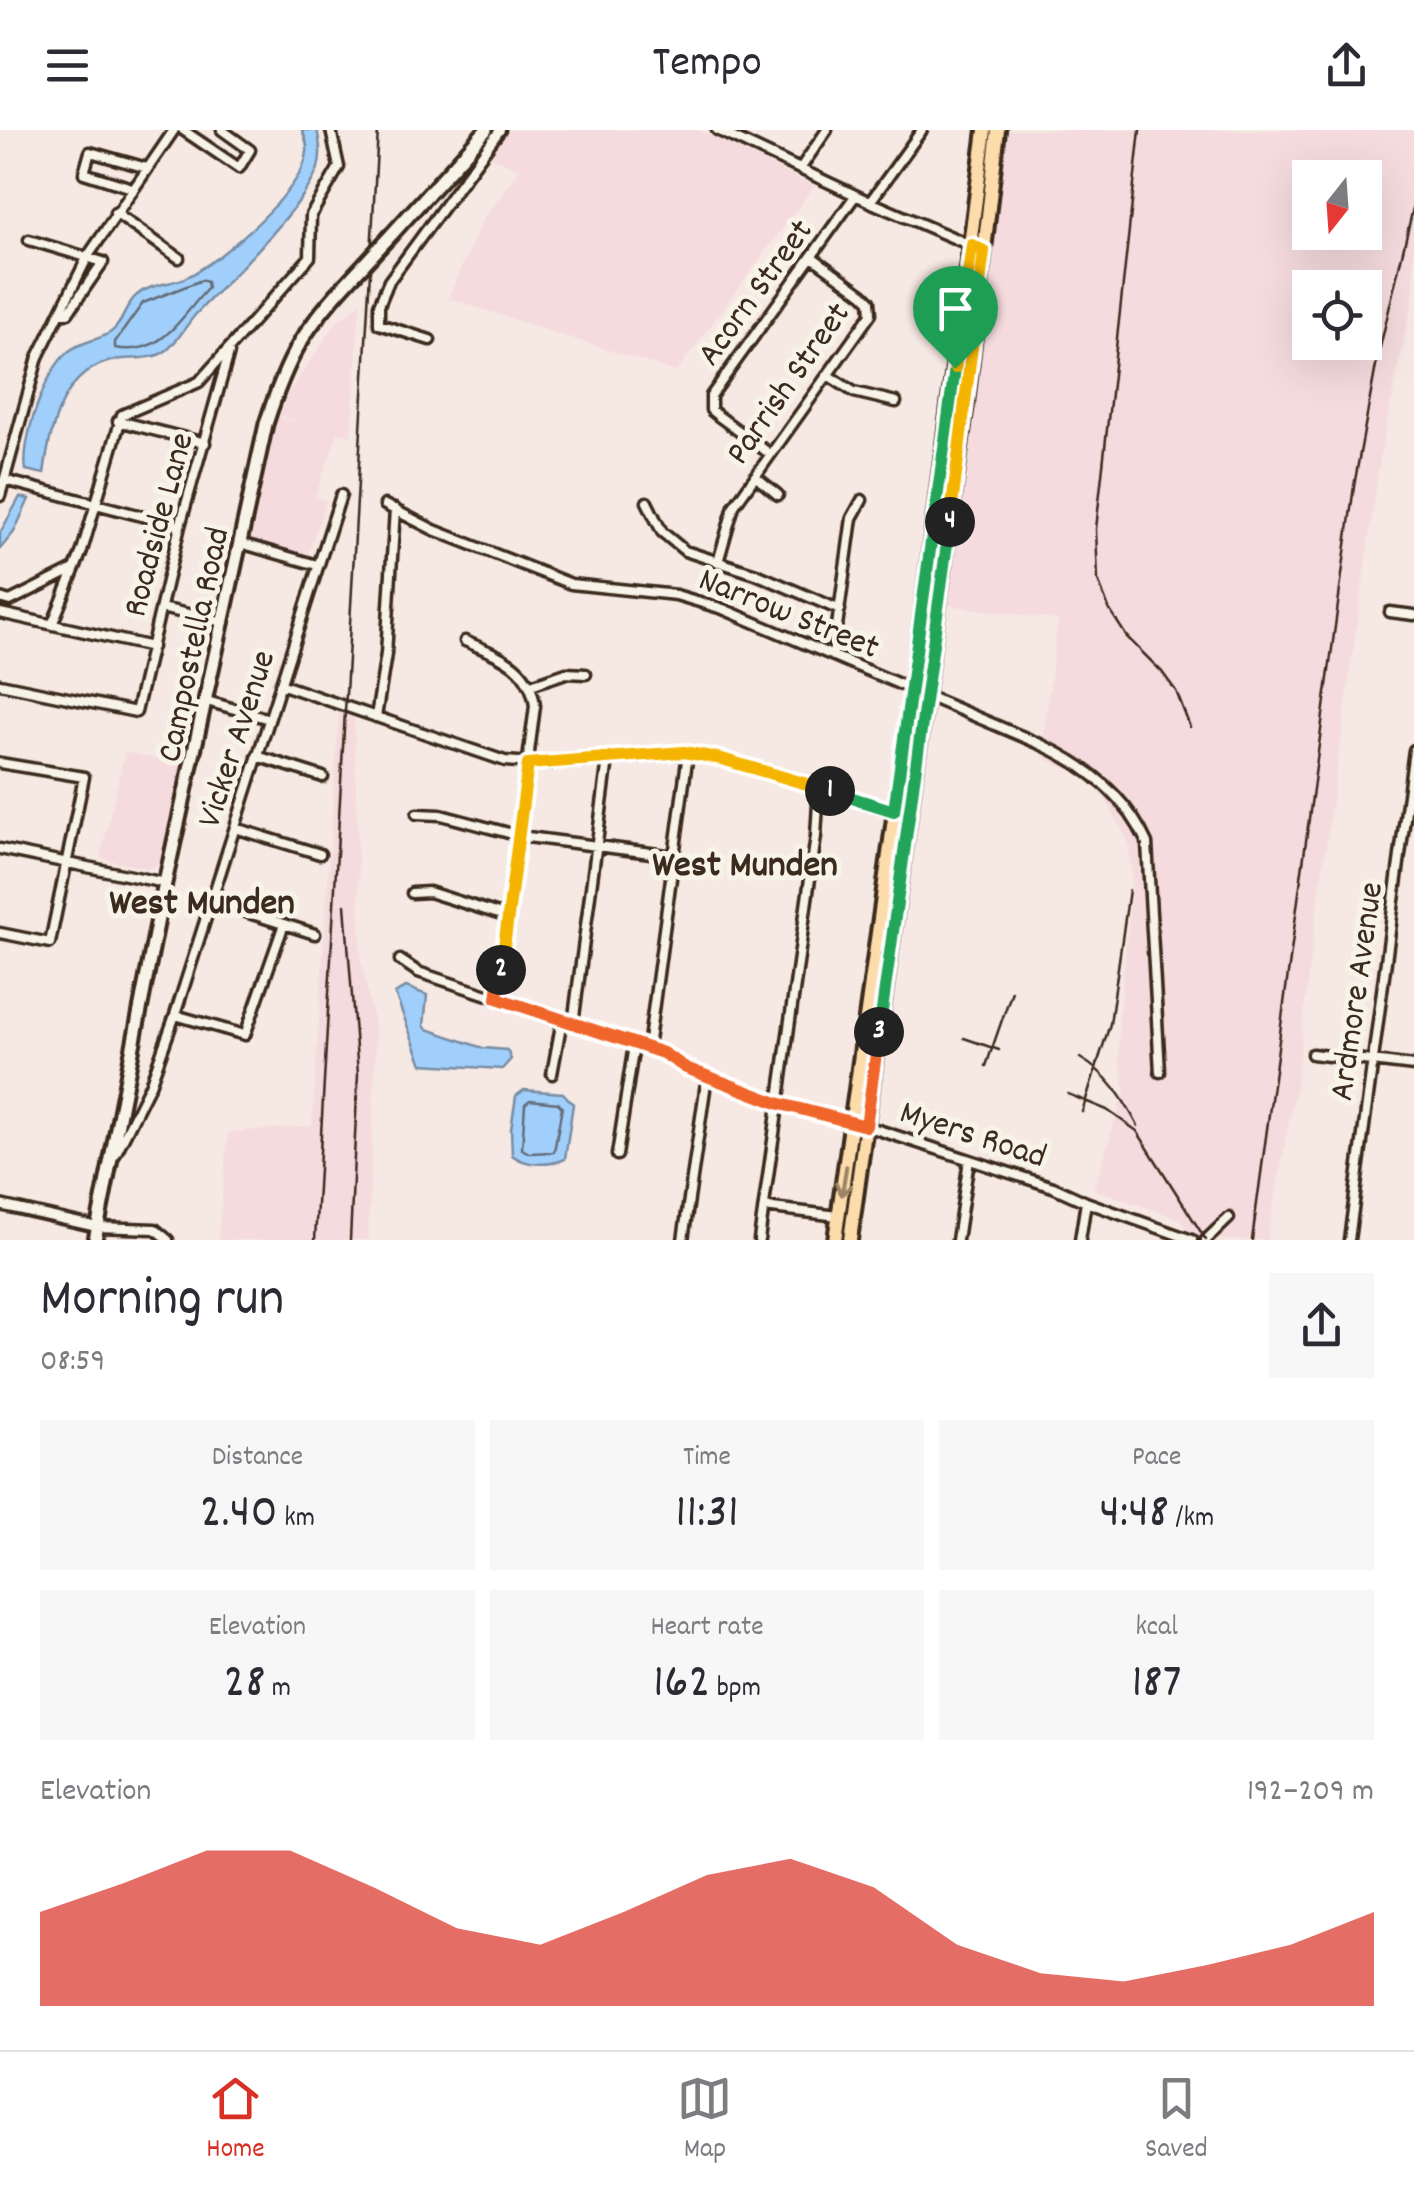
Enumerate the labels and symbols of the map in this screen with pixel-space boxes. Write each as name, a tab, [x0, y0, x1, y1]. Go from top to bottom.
north arrow	[1292, 160, 1382, 250]
street label: Acorn Street	[687, 210, 828, 378]
pin	[913, 266, 998, 369]
street label: Parrish Street	[716, 293, 865, 476]
street label: Roadside Lane	[112, 428, 209, 623]
pin: 4	[925, 497, 975, 547]
street label: Campostella Road	[147, 523, 245, 767]
street label: Narrow Street	[690, 557, 886, 675]
street label: Vicker Avenue	[187, 644, 291, 835]
pin: 1	[805, 766, 855, 816]
district label: West Munden	[652, 840, 838, 895]
district label: West Munden	[109, 878, 295, 933]
street label: Ardmore Avenue	[1319, 879, 1399, 1104]
pin: 2	[476, 945, 526, 995]
pin: 3	[854, 1007, 904, 1057]
street label: Myers Road	[893, 1090, 1052, 1184]
one-way arrow	[834, 1164, 853, 1197]

